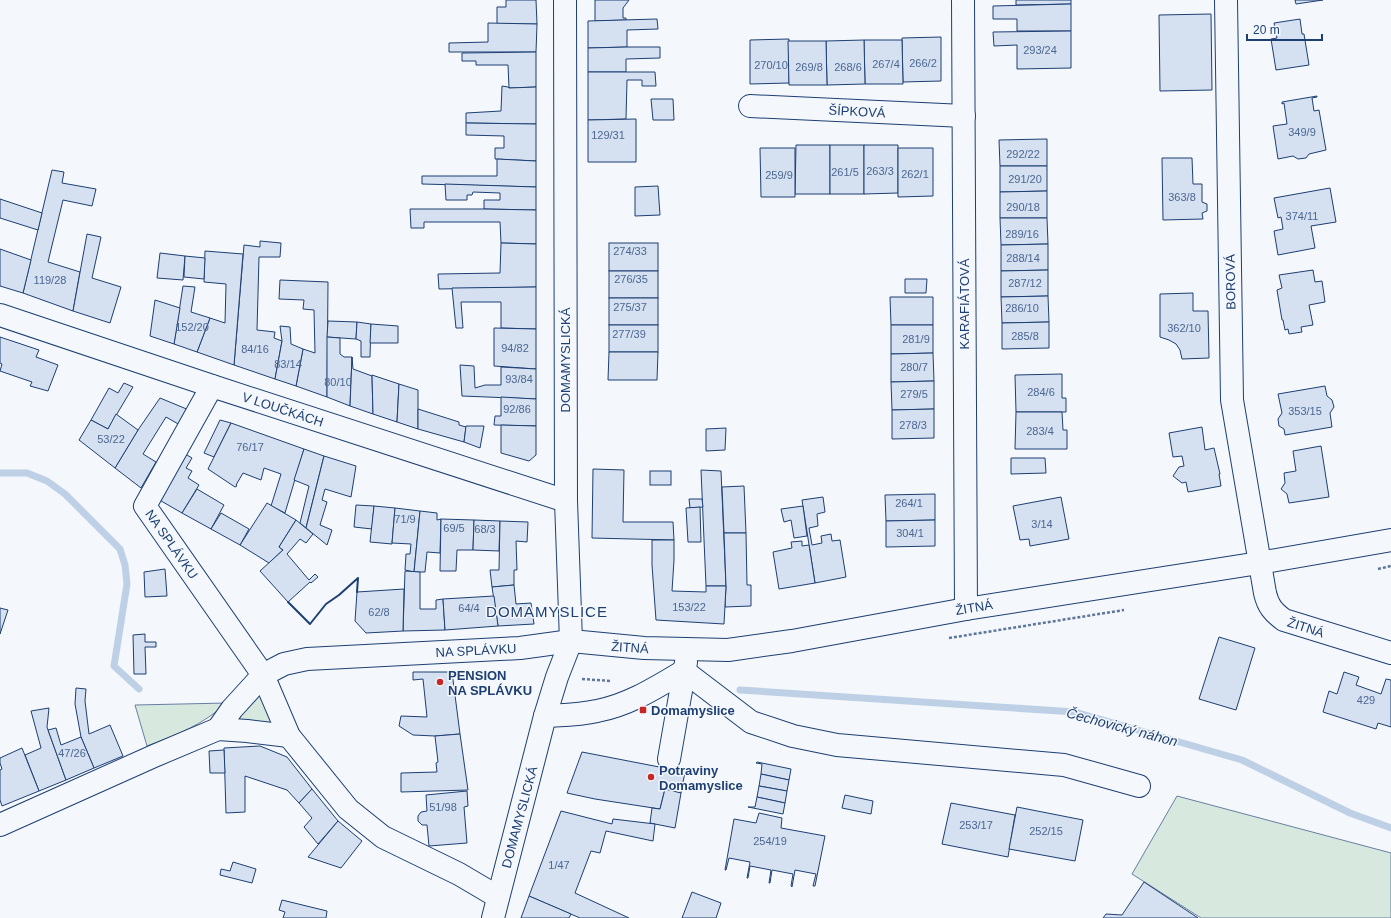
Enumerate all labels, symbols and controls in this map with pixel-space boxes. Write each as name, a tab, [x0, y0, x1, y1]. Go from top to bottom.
scale bar	[1247, 16, 1322, 42]
text: 20 m	[1253, 23, 1280, 37]
house number: 293/24	[1023, 44, 1057, 56]
house number: 266/2	[909, 57, 937, 69]
house number: 267/4	[872, 58, 900, 70]
house number: 270/10	[754, 59, 788, 71]
house number: 269/8	[795, 61, 823, 73]
house number: 268/6	[834, 61, 862, 73]
street label: ŠÍPKOVÁ	[828, 103, 886, 120]
house number: 349/9	[1288, 126, 1316, 138]
house number: 129/31	[591, 129, 625, 141]
house number: 292/22	[1006, 148, 1040, 160]
house number: 263/3	[866, 165, 894, 177]
house number: 261/5	[831, 166, 859, 178]
house number: 262/1	[901, 168, 929, 180]
house number: 259/9	[765, 169, 793, 181]
house number: 291/20	[1008, 173, 1042, 185]
house number: 363/8	[1168, 191, 1196, 203]
house number: 290/18	[1006, 201, 1040, 213]
house number: 374/11	[1286, 210, 1318, 222]
house number: 289/16	[1005, 228, 1039, 240]
house number: 274/33	[613, 245, 647, 257]
house number: 288/14	[1006, 252, 1040, 264]
street label: BOROVÁ	[1223, 254, 1238, 310]
street label: KARAFIÁTOVÁ	[957, 258, 972, 349]
house number: 276/35	[614, 273, 648, 285]
house number: 119/28	[34, 274, 66, 286]
house number: 287/12	[1008, 277, 1042, 289]
house number: 275/37	[613, 301, 647, 313]
house number: 286/10	[1005, 302, 1039, 314]
street label: DOMAMYSLICKÁ	[558, 307, 573, 412]
house number: 152/20	[175, 321, 209, 333]
house number: 362/10	[1167, 322, 1201, 334]
house number: 277/39	[612, 328, 646, 340]
house number: 285/8	[1011, 330, 1039, 342]
house number: 281/9	[902, 333, 930, 345]
house number: 94/82	[501, 342, 529, 354]
house number: 84/16	[241, 343, 269, 355]
house number: 83/14	[274, 358, 302, 370]
house number: 280/7	[900, 361, 928, 373]
house number: 93/84	[505, 373, 533, 385]
house number: 80/10	[324, 376, 352, 388]
house number: 284/6	[1027, 386, 1055, 398]
house number: 279/5	[900, 388, 928, 400]
street label: V LOUČKÁCH	[240, 389, 325, 430]
house number: 92/86	[503, 403, 531, 415]
house number: 353/15	[1288, 405, 1322, 417]
house number: 278/3	[899, 419, 927, 431]
house number: 283/4	[1026, 425, 1054, 437]
house number: 53/22	[97, 433, 125, 445]
house number: 76/17	[236, 441, 264, 453]
house number: 264/1	[895, 497, 923, 509]
street label: NA SPLÁVKU	[142, 507, 201, 582]
house number: 71/9	[394, 513, 416, 525]
house number: 3/14	[1031, 518, 1053, 530]
house number: 69/5	[443, 522, 465, 534]
house number: 68/3	[474, 523, 496, 535]
house number: 304/1	[896, 527, 924, 539]
street label: ŽITNÁ	[954, 597, 994, 618]
house number: 153/22	[672, 601, 706, 613]
house number: 64/4	[458, 602, 480, 614]
district label: DOMAMYSLICE	[486, 603, 608, 620]
house number: 62/8	[368, 606, 390, 618]
street label: ŽITNÁ	[1286, 615, 1326, 641]
street label: ŽITNÁ	[611, 639, 650, 656]
street label: NA SPLÁVKU	[435, 641, 517, 660]
place label: PENSION NA SPLÁVKU	[448, 668, 532, 698]
marker: PENSION NA SPLÁVKU	[435, 677, 445, 687]
house number: 429	[1357, 694, 1375, 706]
place label: Domamyslice	[651, 703, 735, 718]
water label: Čechovický náhon	[1065, 704, 1180, 750]
marker: Domamyslice	[638, 705, 648, 715]
house number: 47/26	[58, 747, 86, 759]
place label: Potraviny Domamyslice	[659, 763, 743, 793]
street label: DOMAMYSLICKÁ	[499, 764, 540, 870]
marker: Potraviny Domamyslice	[646, 772, 656, 782]
house number: 51/98	[429, 801, 457, 813]
house number: 253/17	[959, 819, 993, 831]
house number: 252/15	[1029, 825, 1063, 837]
house number: 254/19	[753, 835, 787, 847]
house number: 1/47	[548, 859, 570, 871]

